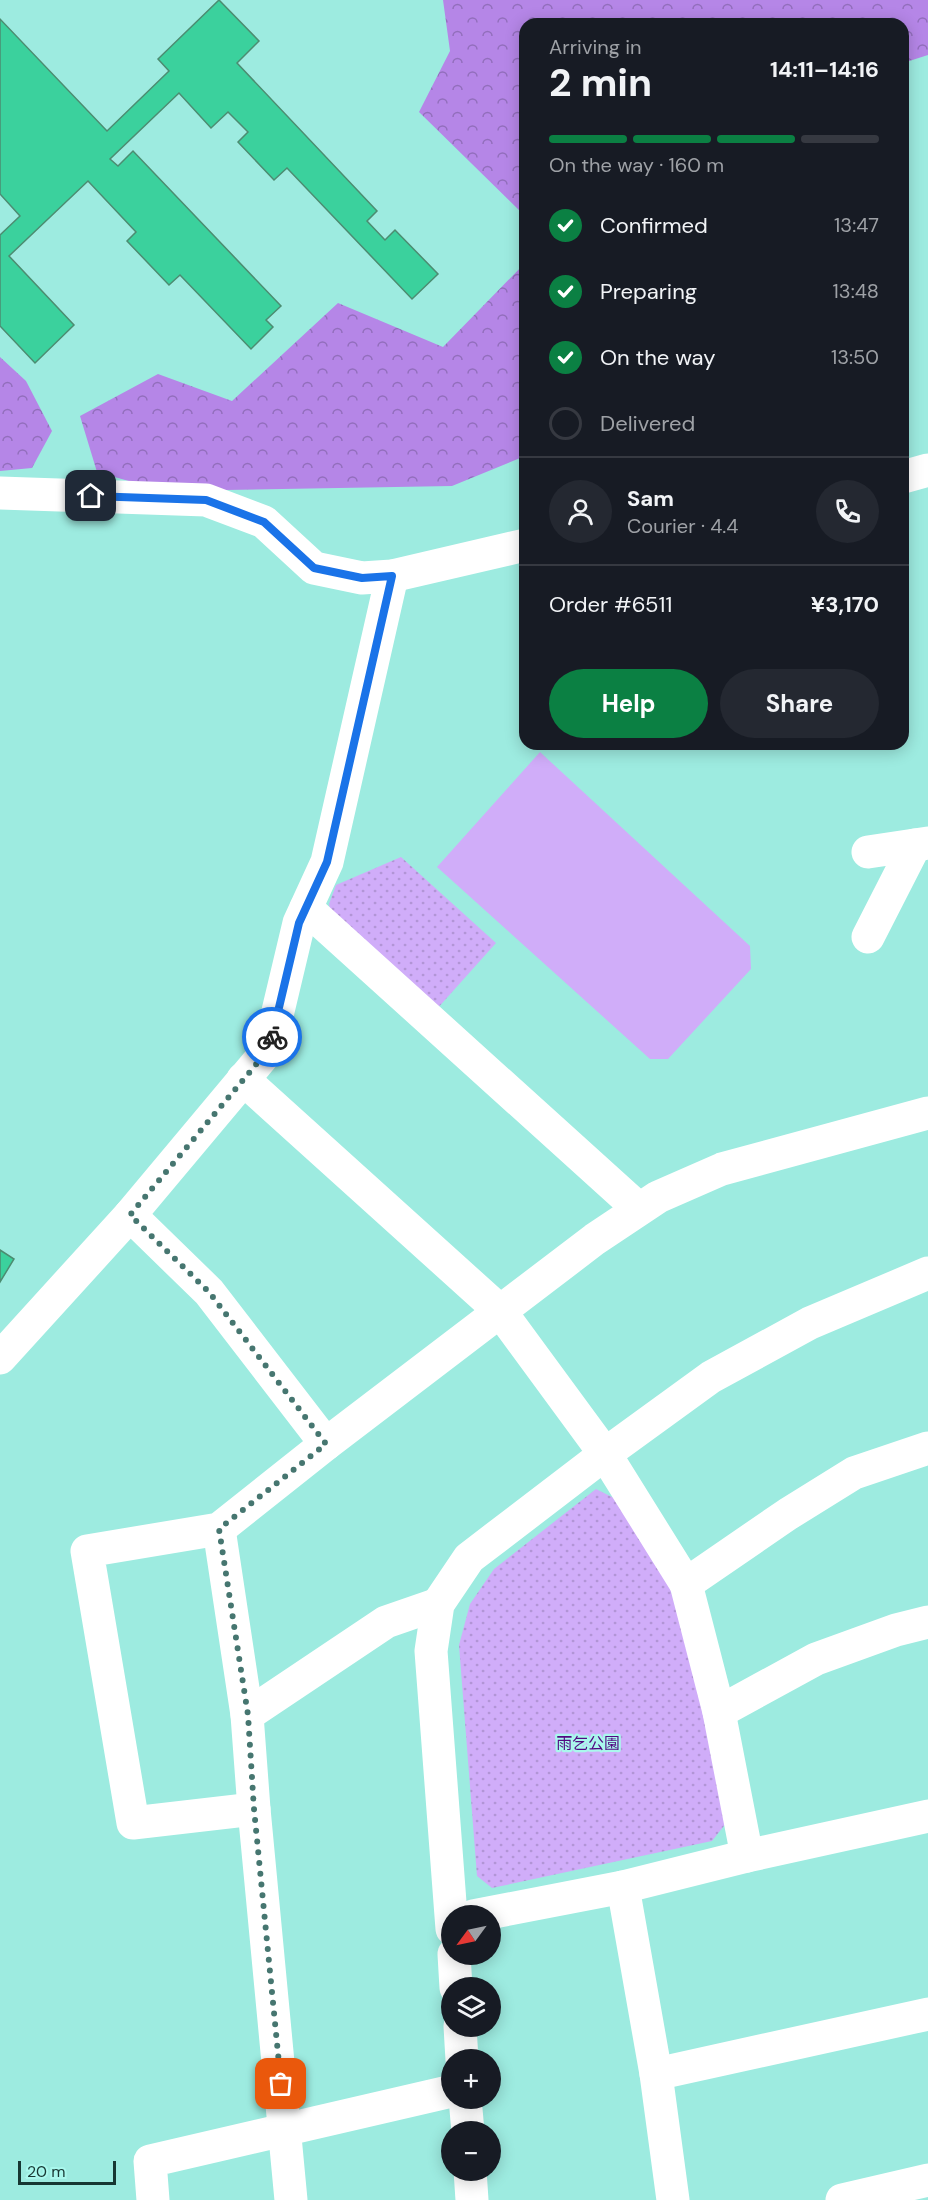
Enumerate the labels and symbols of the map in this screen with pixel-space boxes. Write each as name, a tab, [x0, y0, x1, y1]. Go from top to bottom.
pin	[65, 470, 116, 521]
courier	[242, 1007, 302, 1067]
park label: 雨乞公園	[556, 1733, 620, 1754]
north arrow	[441, 1905, 501, 1965]
pin	[255, 2058, 306, 2109]
scale bar	[18, 2158, 116, 2186]

